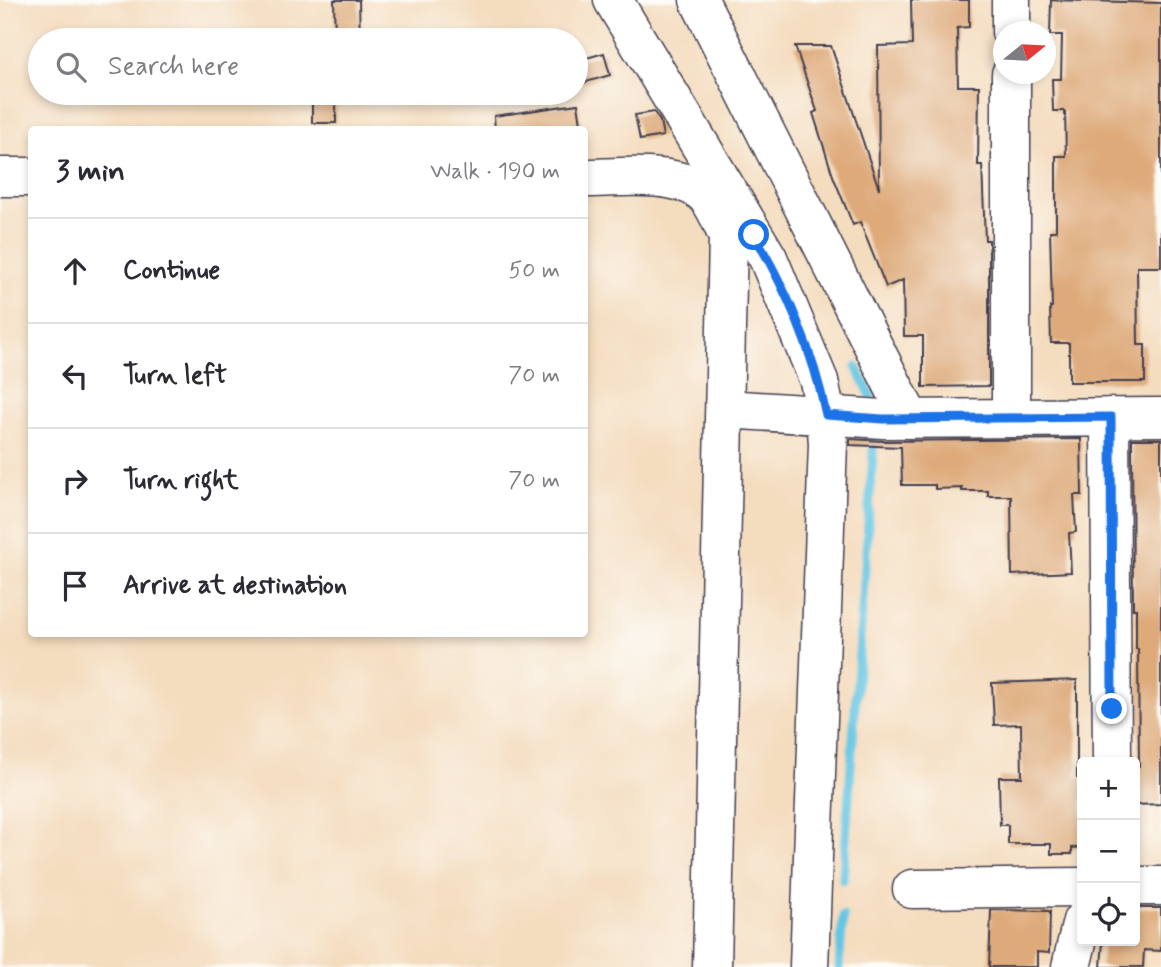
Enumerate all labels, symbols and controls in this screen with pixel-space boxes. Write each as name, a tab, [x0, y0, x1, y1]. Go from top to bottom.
north arrow	[993, 21, 1056, 84]
search box	[28, 28, 588, 105]
icon: search	[52, 48, 90, 86]
text: Search here	[108, 50, 239, 84]
text: 3 min	[56, 152, 125, 191]
text: Walk · 190 m	[430, 157, 560, 187]
route start	[738, 219, 769, 250]
icon: ahead	[56, 252, 94, 290]
text: Continue	[123, 254, 220, 288]
text: 50 m	[509, 256, 560, 286]
icon: left	[56, 357, 94, 395]
text: Turn left	[123, 359, 227, 393]
text: 70 m	[508, 361, 560, 391]
icon: right	[56, 462, 94, 500]
text: Turn right	[123, 464, 239, 498]
text: 70 m	[508, 466, 560, 496]
icon: arrive	[56, 567, 94, 605]
text: Arrive at destination	[123, 569, 347, 603]
route end	[1096, 693, 1127, 724]
map controls	[1077, 757, 1140, 946]
button: +	[1077, 757, 1140, 820]
button: −	[1077, 820, 1140, 883]
button: locate	[1077, 883, 1140, 946]

